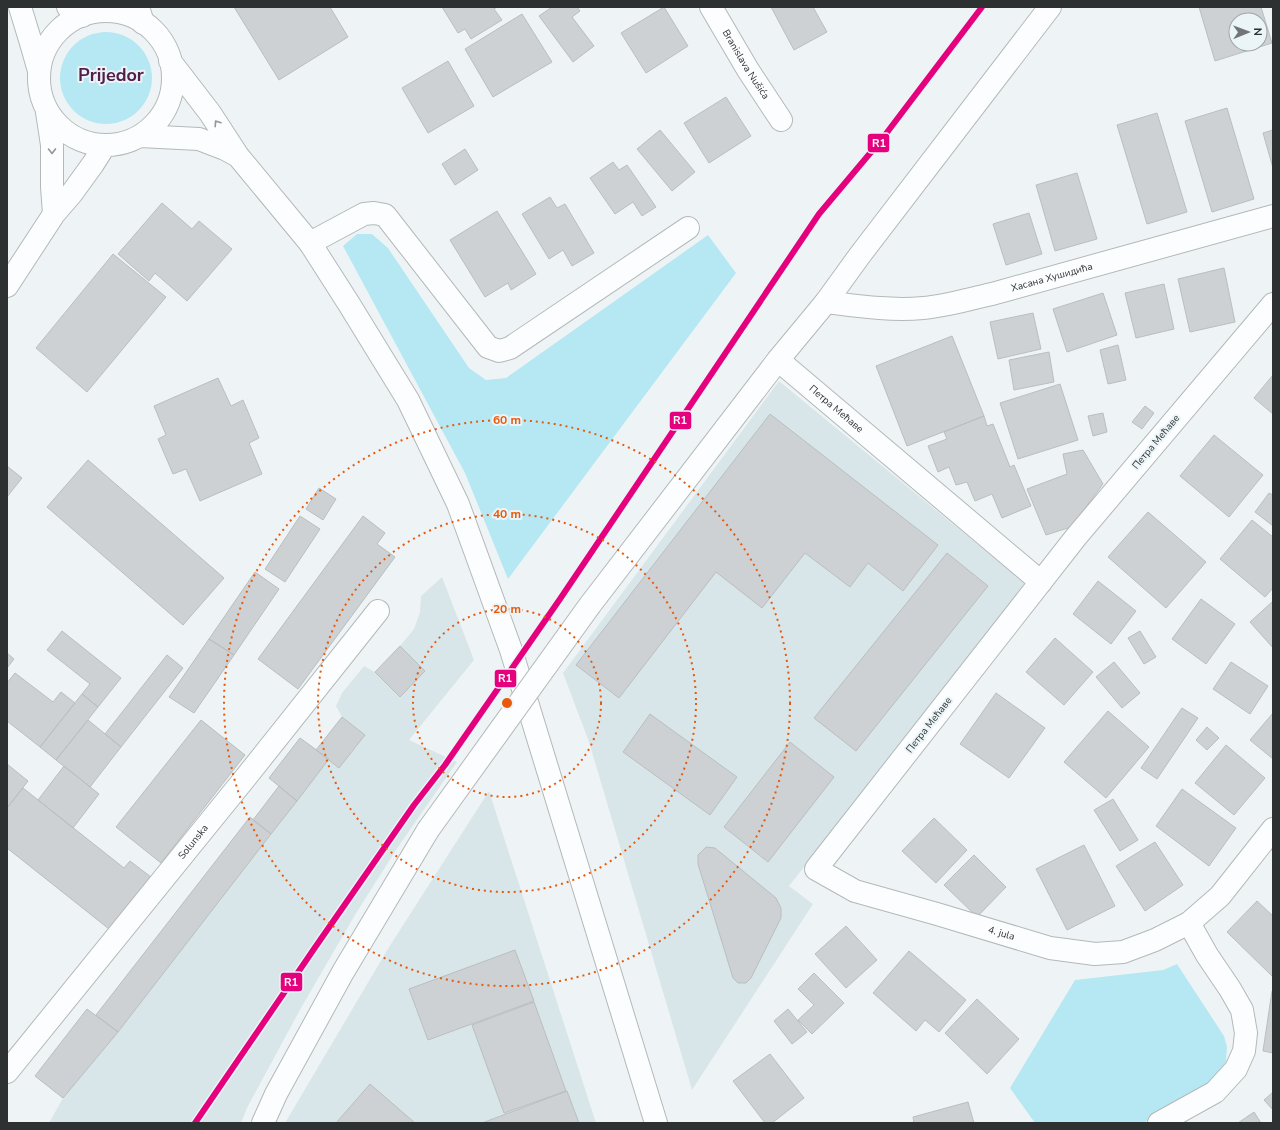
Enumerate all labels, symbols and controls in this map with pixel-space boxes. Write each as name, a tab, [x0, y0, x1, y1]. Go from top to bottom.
north arrow	[1228, 12, 1268, 52]
street label: Branislava Nušića	[719, 27, 772, 102]
text: N	[1250, 28, 1265, 36]
district label: Prijedor	[78, 63, 144, 87]
one-way arrow	[214, 120, 222, 127]
line badge: R1	[867, 133, 890, 153]
text: R1	[872, 136, 886, 151]
one-way arrow	[48, 148, 56, 154]
street label: Хасана Хушидића	[1009, 259, 1094, 295]
street label: Петра Мећаве	[806, 382, 866, 436]
line badge: R1	[669, 411, 692, 430]
text: 60 m	[493, 412, 521, 428]
street label: Петра Мећаве	[1129, 412, 1183, 472]
text: R1	[673, 413, 687, 428]
text: 40 m	[493, 506, 521, 522]
text: 20 m	[493, 601, 521, 617]
line badge: R1	[494, 669, 517, 688]
text: R1	[498, 671, 512, 686]
street label: Петра Мећаве	[903, 694, 955, 756]
centre of rings	[500, 696, 514, 710]
street label: Solunska	[175, 822, 212, 862]
street label: 4. jula	[986, 923, 1016, 944]
line badge: R1	[280, 972, 303, 992]
text: R1	[284, 975, 298, 990]

